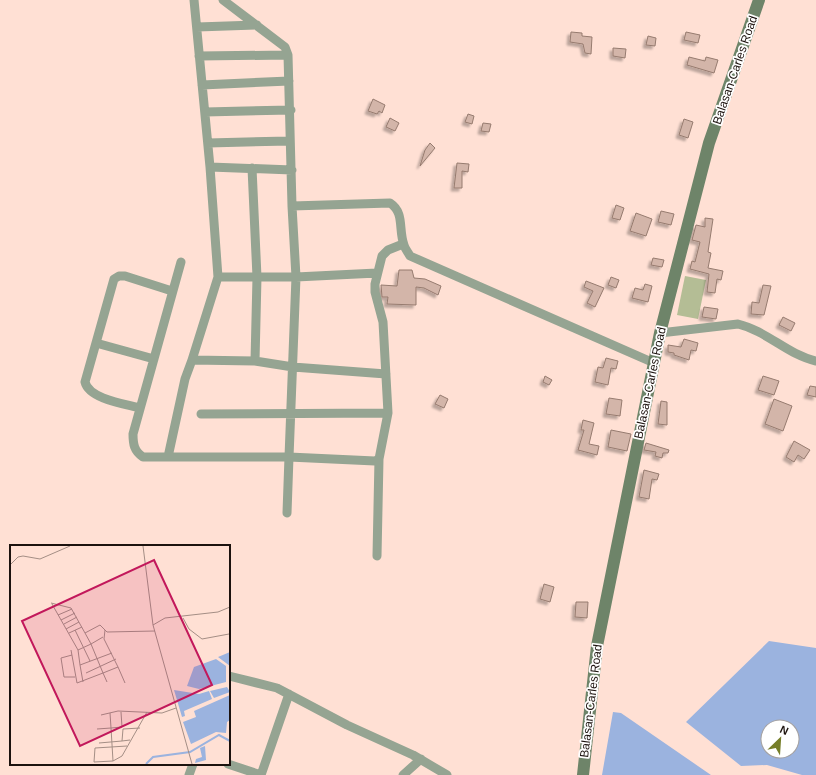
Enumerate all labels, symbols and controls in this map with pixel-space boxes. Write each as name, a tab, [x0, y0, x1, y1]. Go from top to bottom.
street label: Balasan-Carles Road	[710, 14, 760, 126]
street label: Balasan-Carles Road	[631, 326, 669, 440]
inset map	[10, 545, 230, 765]
street label: Balasan-Carles Road	[577, 644, 605, 758]
north arrow	[760, 719, 800, 759]
text: N	[778, 723, 790, 737]

